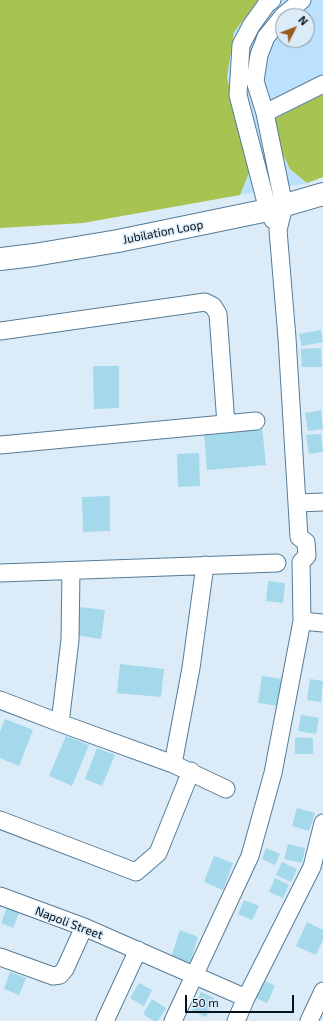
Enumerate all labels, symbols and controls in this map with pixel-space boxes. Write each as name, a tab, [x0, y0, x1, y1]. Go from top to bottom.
north arrow	[275, 8, 315, 48]
text: N	[296, 13, 311, 28]
street label: Jubilation Loop	[122, 217, 204, 247]
street label: Napoli Street	[33, 903, 105, 943]
scale bar	[187, 987, 296, 1013]
text: 50 m	[192, 995, 219, 1009]

